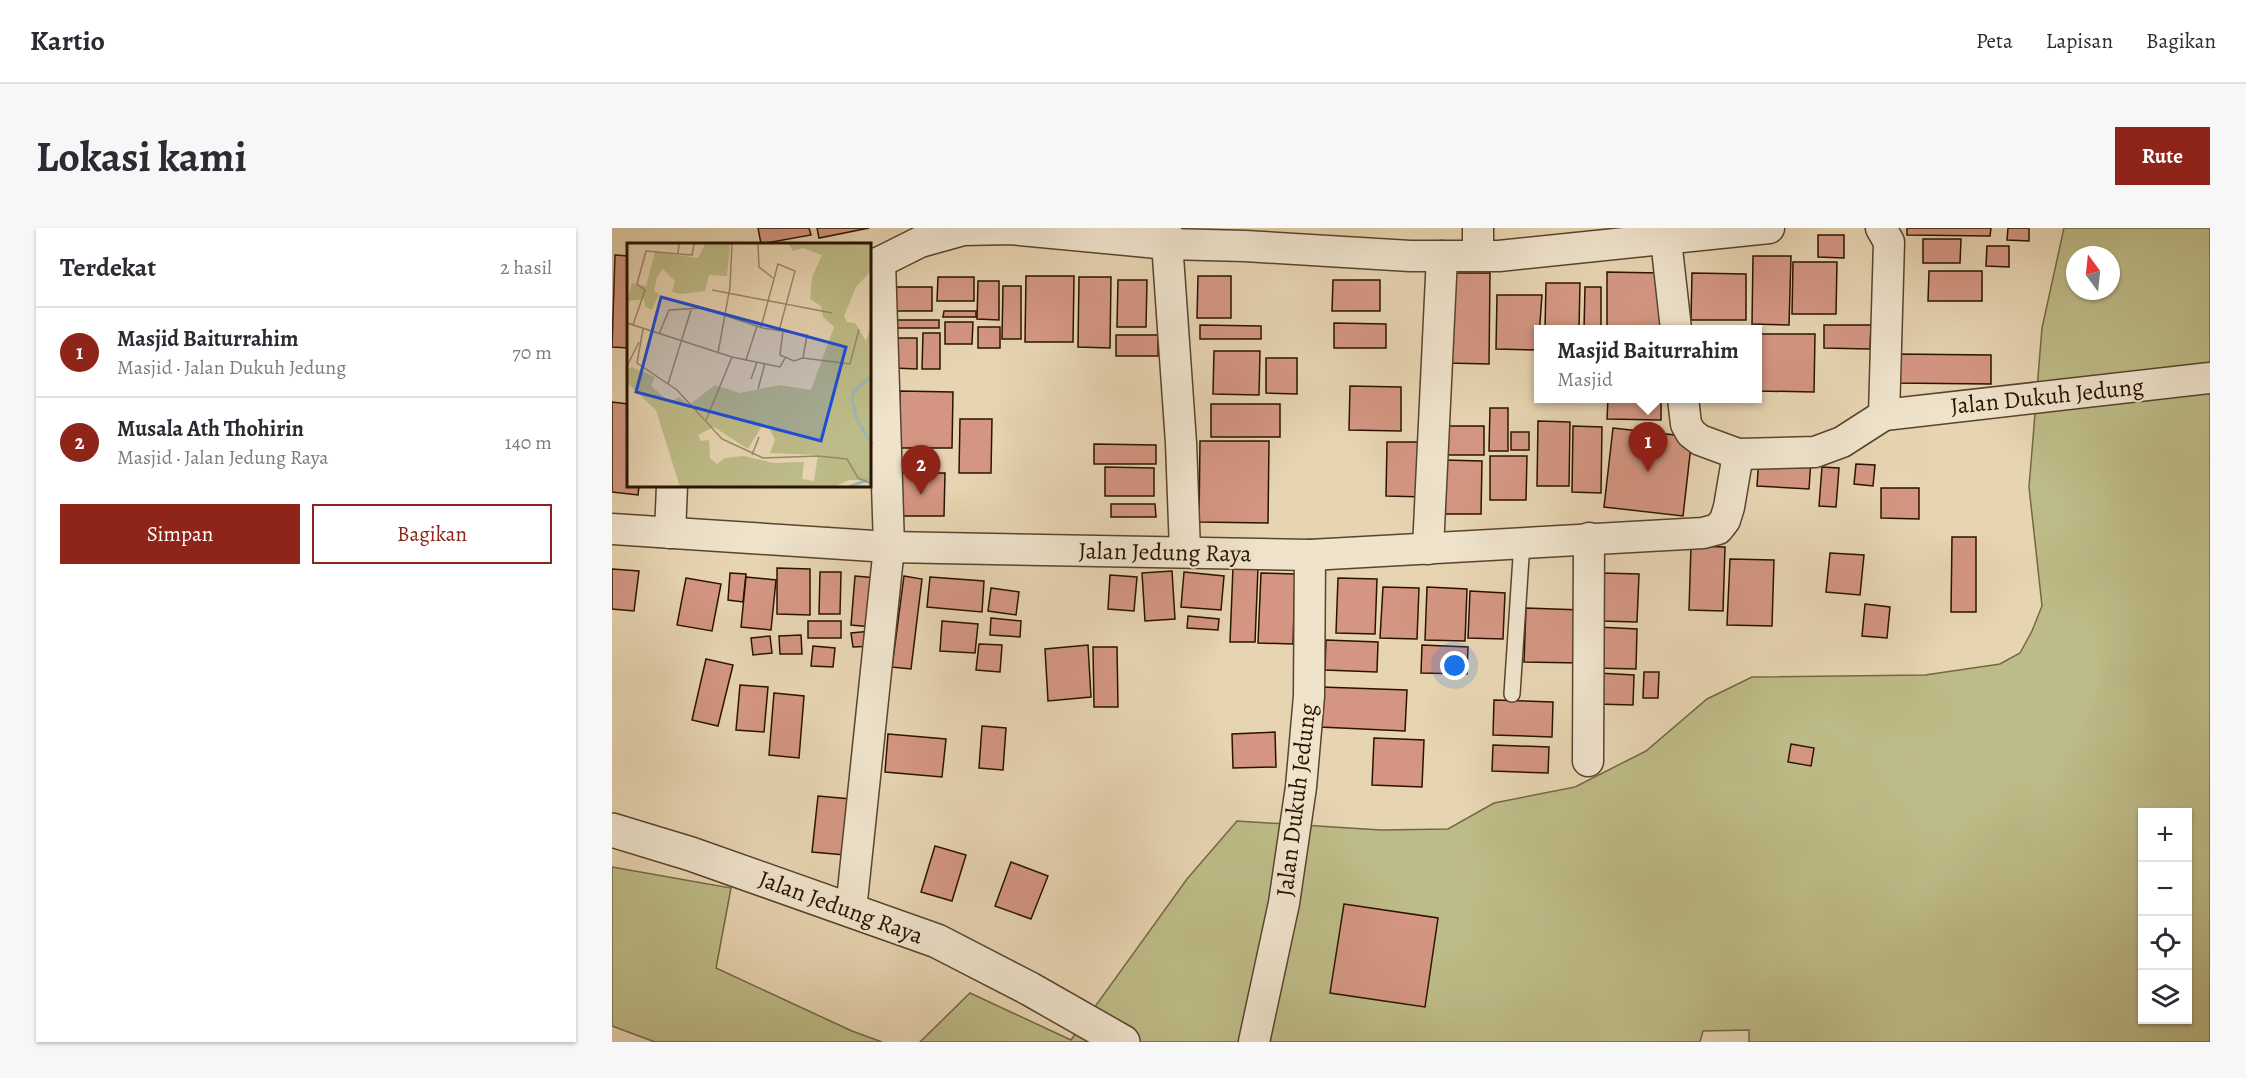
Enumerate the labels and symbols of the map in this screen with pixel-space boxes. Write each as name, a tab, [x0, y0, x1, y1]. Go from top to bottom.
inset map	[627, 243, 872, 488]
north arrow	[2066, 246, 2120, 300]
street label: Jalan Dukuh Jedung	[1949, 370, 2145, 422]
pin: 1	[1628, 422, 1668, 472]
pin: 2	[902, 446, 940, 495]
street label: Jalan Jedung Raya	[1078, 534, 1253, 570]
your location	[1440, 651, 1469, 680]
street label: Jalan Dukuh Jedung	[1268, 702, 1324, 898]
street label: Jalan Jedung Raya	[754, 862, 929, 952]

